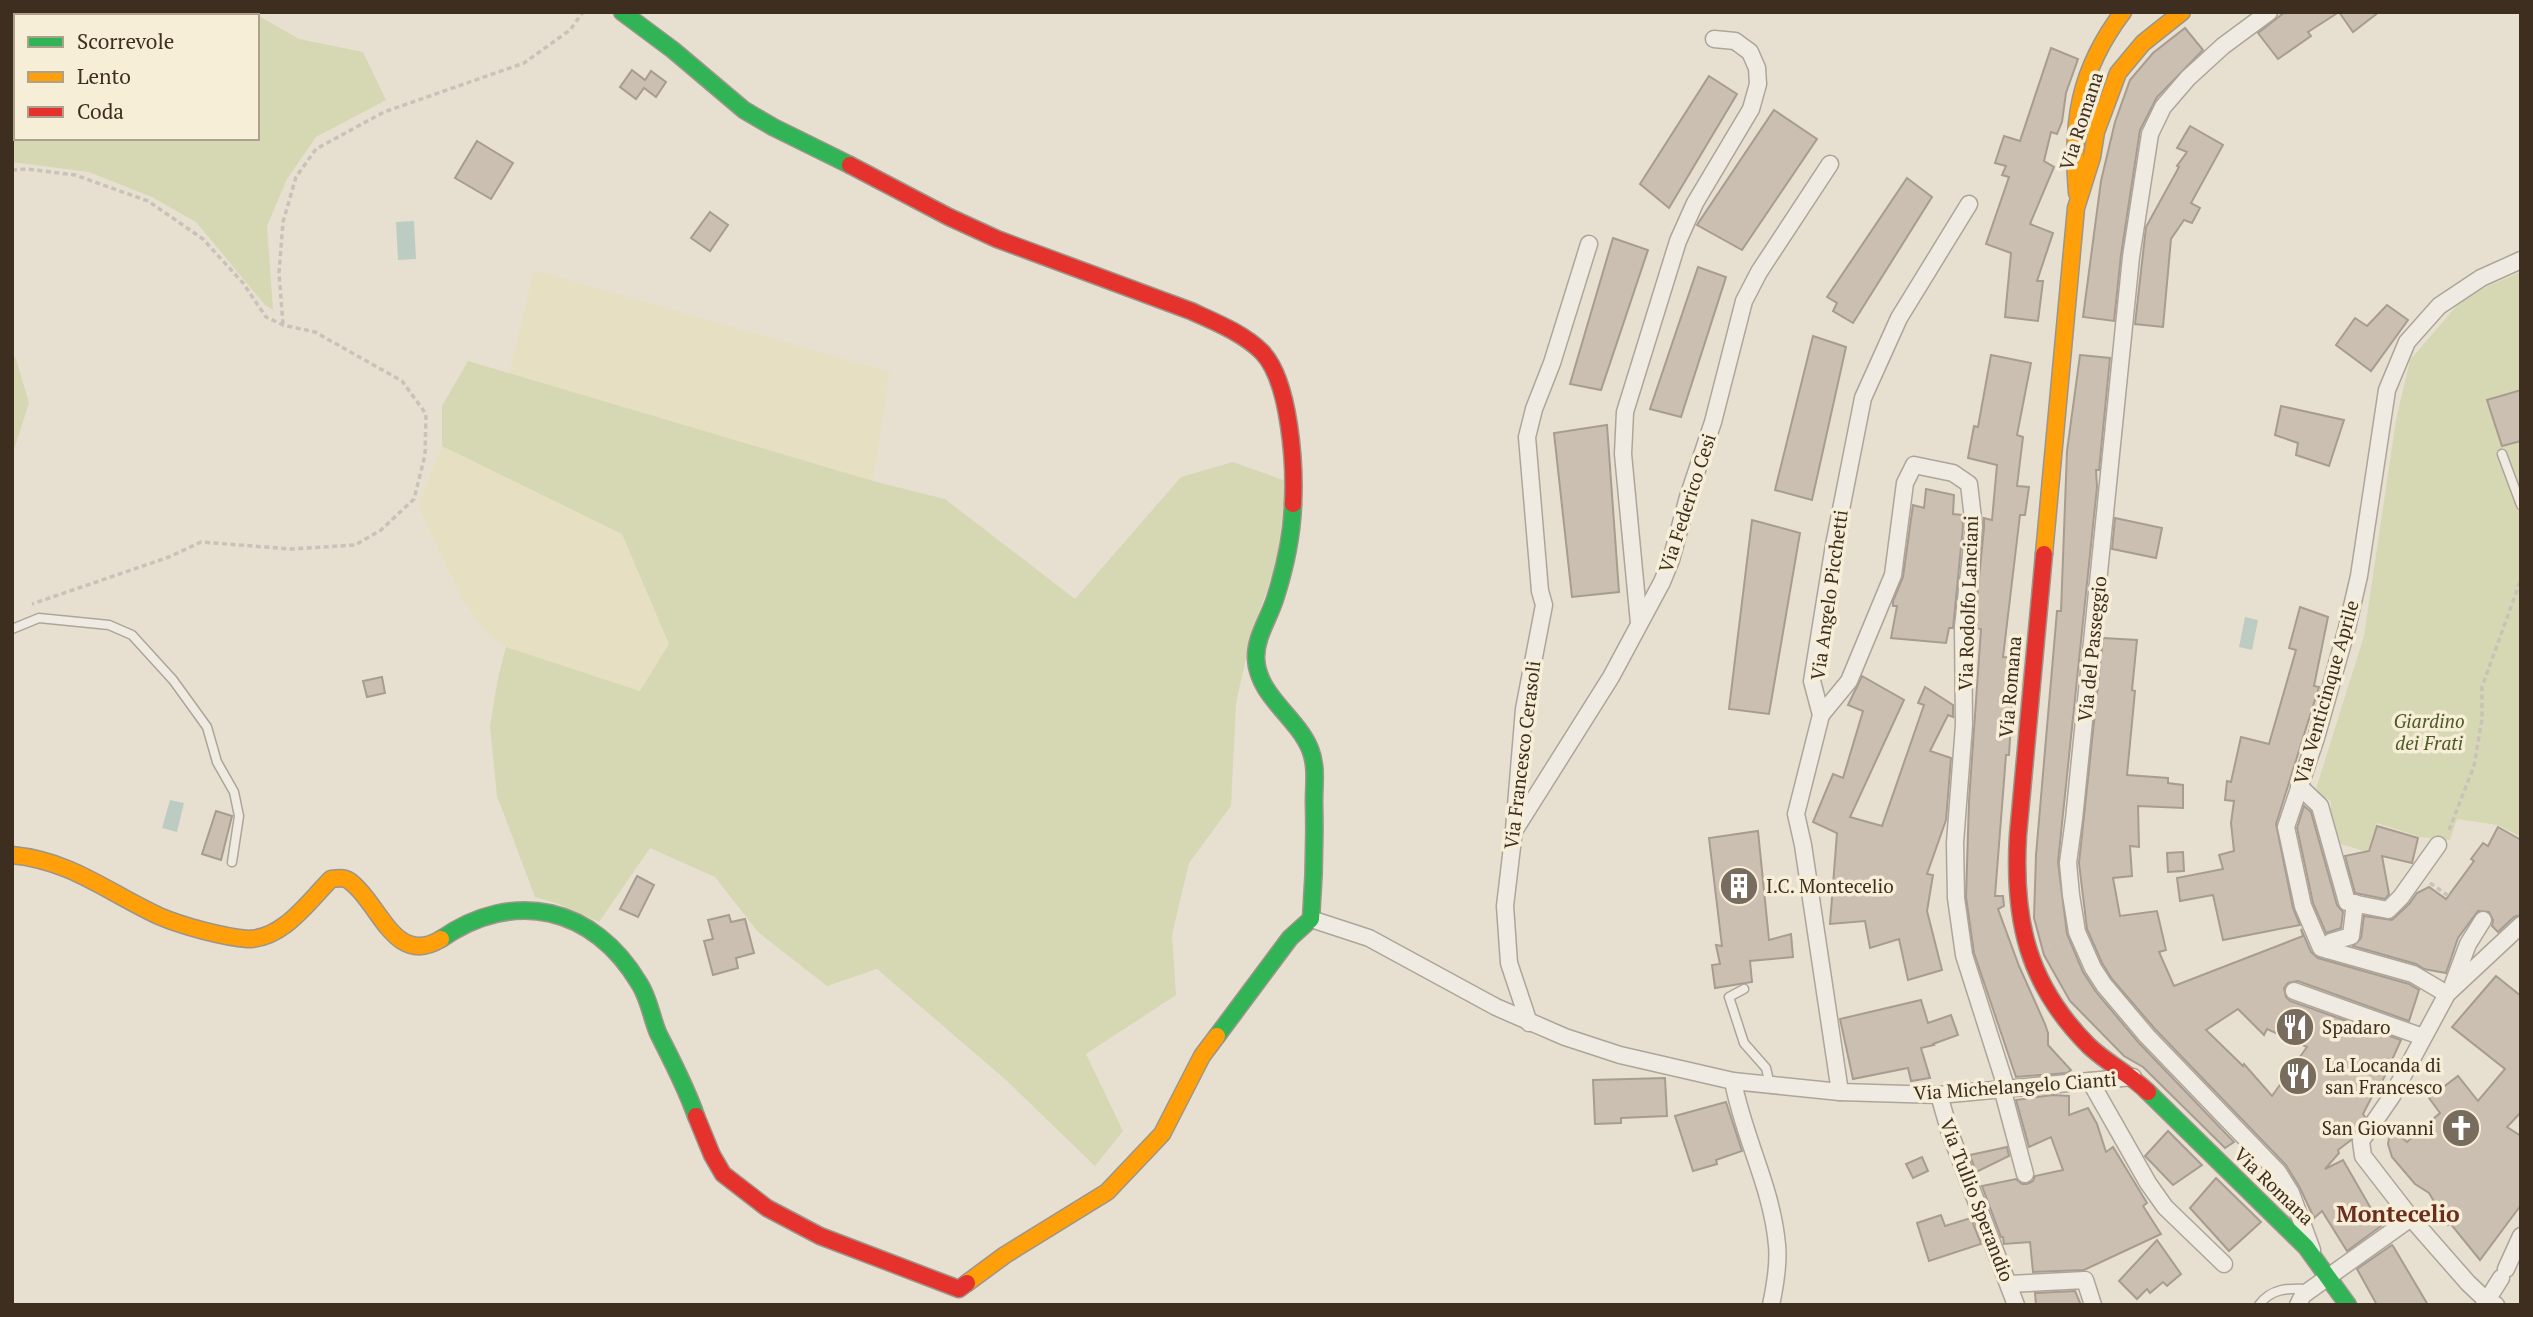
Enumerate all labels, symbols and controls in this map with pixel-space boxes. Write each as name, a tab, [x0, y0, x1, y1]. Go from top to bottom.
legend	[14, 14, 259, 140]
text: Scorrevole	[77, 27, 174, 55]
text: Lento	[77, 62, 131, 90]
street label: Via Romana	[2053, 68, 2108, 173]
text: Coda	[77, 97, 124, 125]
street label: Via Federico Cesi	[1652, 430, 1721, 576]
street label: Via Angelo Picchetti	[1804, 508, 1853, 682]
street label: Via Rodolfo Lanciani	[1952, 515, 1983, 691]
street label: Via del Passeggio	[2071, 575, 2112, 723]
street label: Via Venticinque Aprile	[2287, 597, 2364, 787]
street label: Via Romana	[1993, 635, 2026, 739]
street label: Via Francesco Cerasoli	[1498, 659, 1545, 851]
park label: Giardino dei Frati	[2393, 708, 2465, 755]
building icon: I.C. Montecelio	[1718, 865, 1760, 907]
place label: I.C. Montecelio	[1766, 873, 1894, 898]
restaurant icon: Spadaro	[2274, 1006, 2316, 1048]
place label: Spadaro	[2322, 1014, 2390, 1039]
place label: La Locanda di san Francesco	[2325, 1052, 2443, 1099]
restaurant icon: La Locanda di san Francesco	[2277, 1055, 2319, 1097]
street label: Via Michelangelo Cianti	[1913, 1066, 2117, 1105]
church icon: San Giovanni	[2440, 1107, 2482, 1149]
street label: Via Tullio Sperandio	[1935, 1115, 2020, 1285]
place label: San Giovanni	[2322, 1115, 2434, 1140]
street label: Via Romana	[2229, 1141, 2320, 1230]
district label: Montecelio	[2336, 1198, 2460, 1229]

